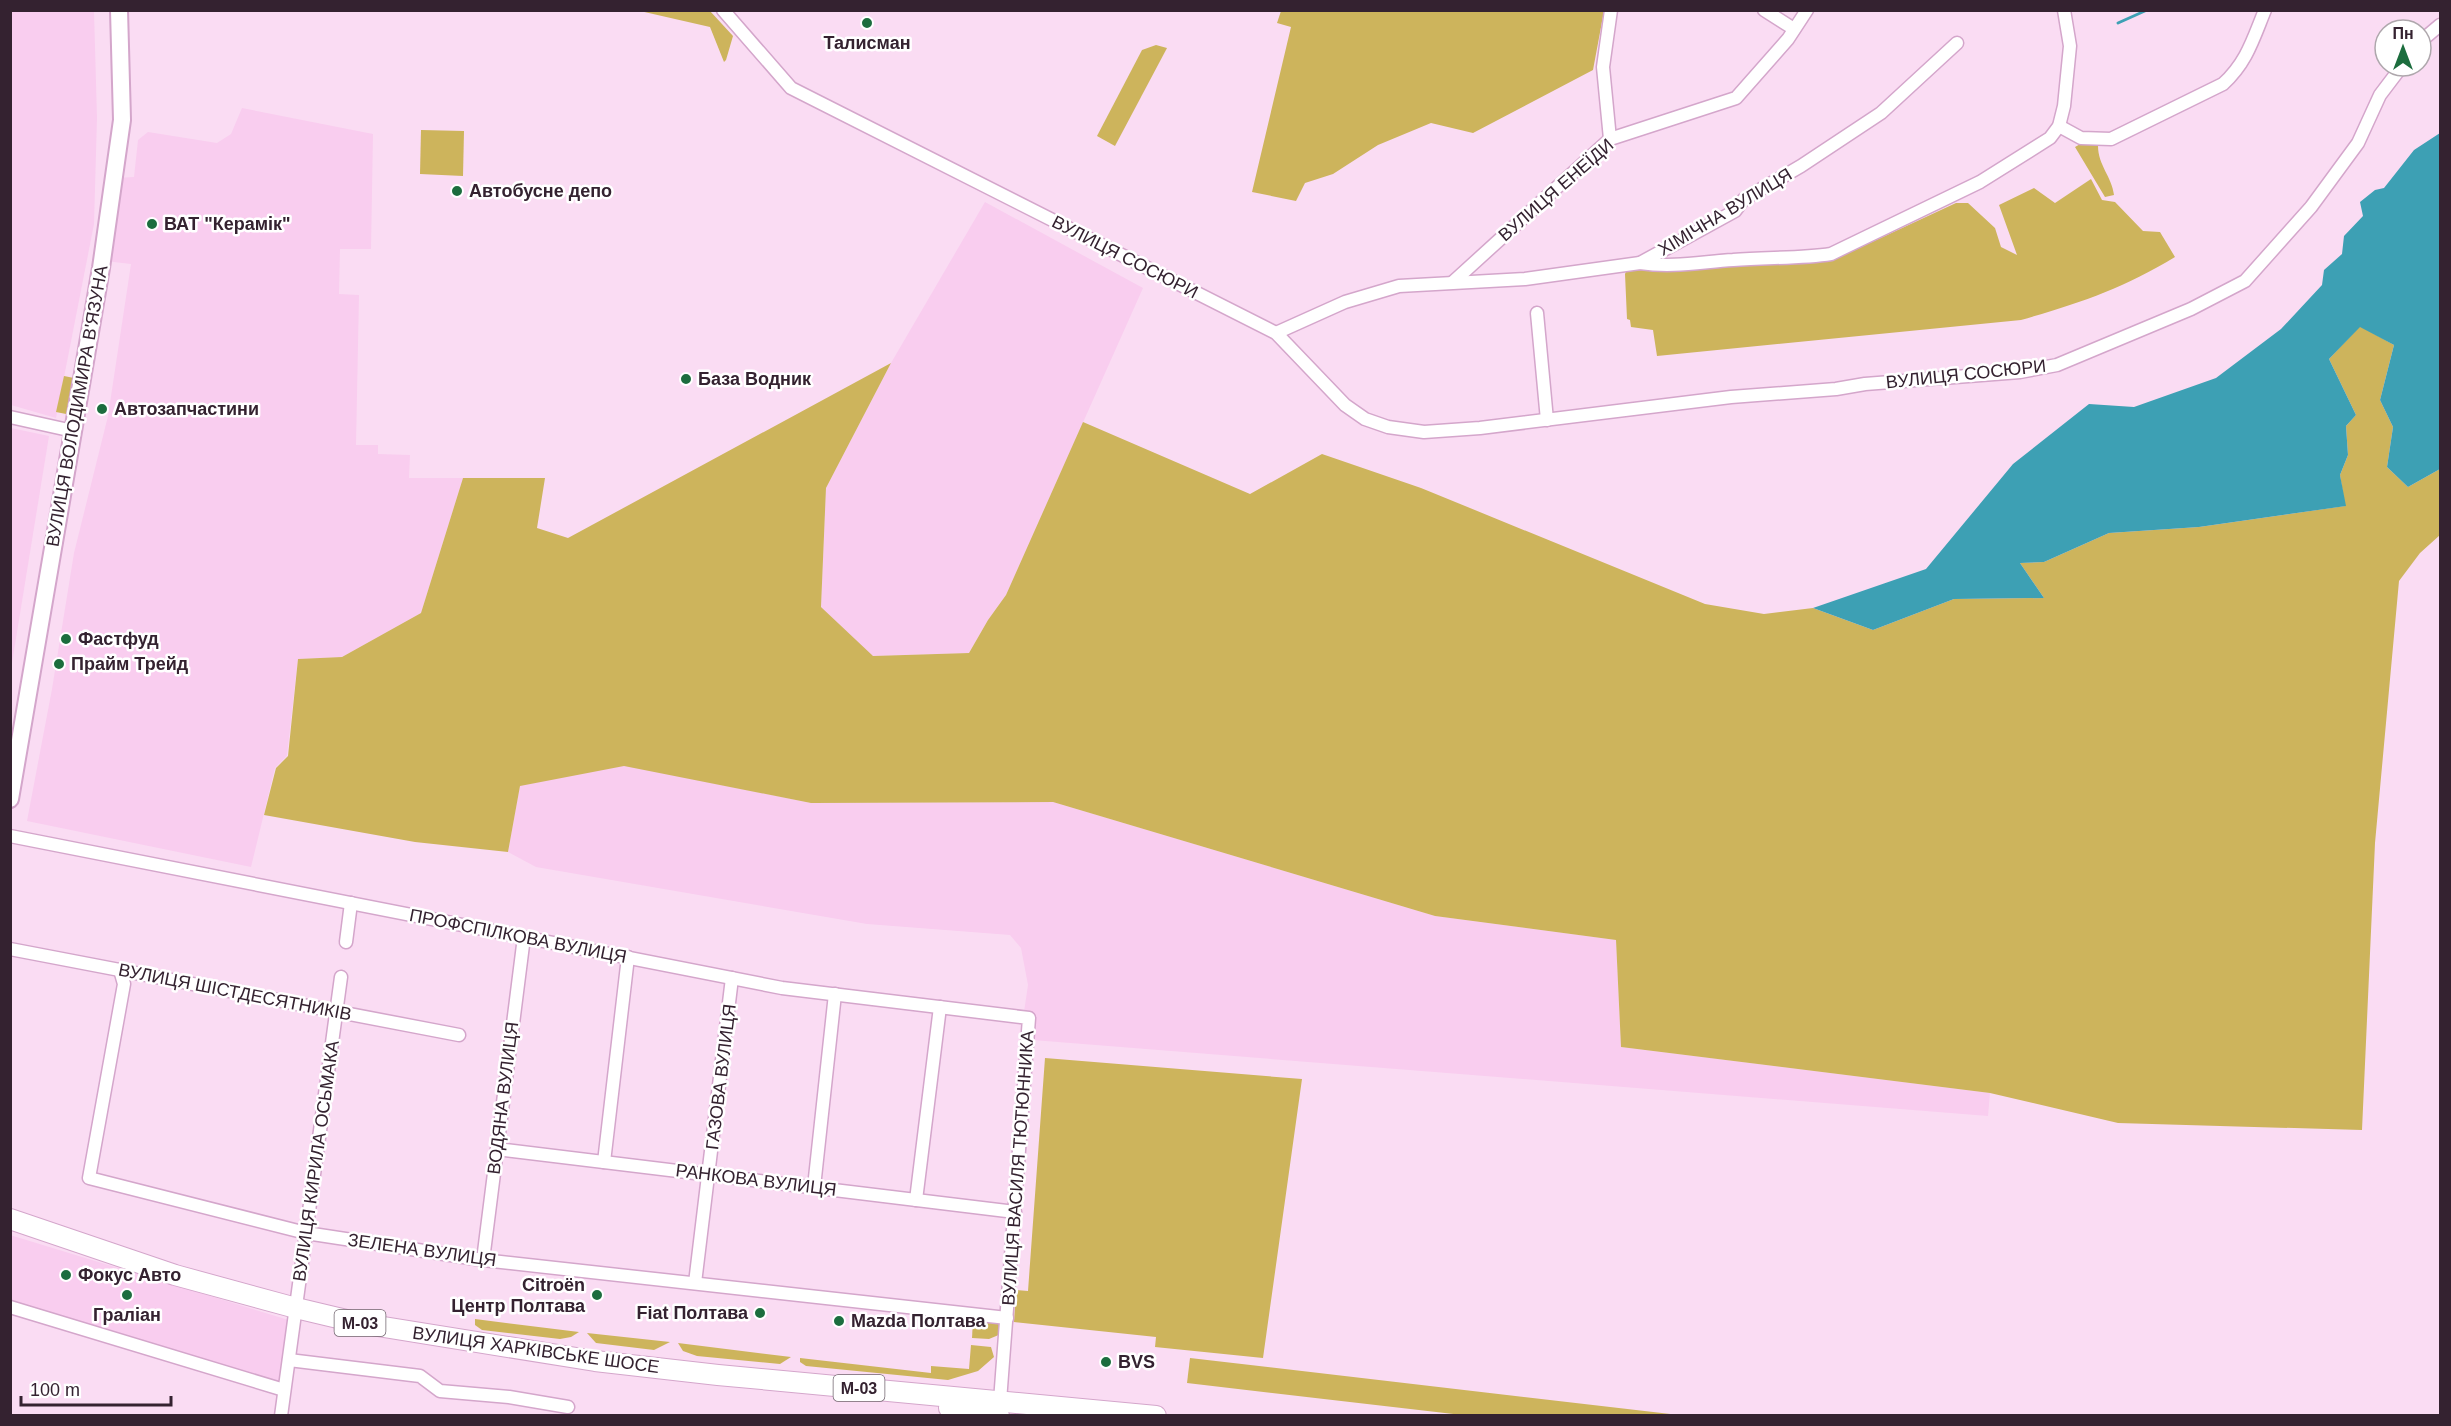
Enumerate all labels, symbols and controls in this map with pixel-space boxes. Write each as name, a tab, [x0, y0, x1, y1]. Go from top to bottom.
marker: Талисман	[860, 16, 874, 30]
north arrow	[2373, 18, 2433, 78]
text: Пн	[2392, 25, 2414, 42]
place label: Талисман	[823, 33, 911, 53]
street label: ВУЛИЦЯ ЕНЕЇДИ	[1495, 135, 1617, 245]
street label: ХІМІЧНА ВУЛИЦЯ	[1655, 164, 1795, 260]
place label: Автобусне депо	[469, 181, 612, 201]
marker: Автобусне депо	[450, 184, 464, 198]
street label: ВУЛИЦЯ СОСЮРИ	[1049, 212, 1201, 302]
place label: ВАТ "Керамік"	[164, 214, 291, 234]
marker: ВАТ "Керамік"	[145, 217, 159, 231]
street label: ВУЛИЦЯ ВОЛОДИМИРА В'ЯЗУНА	[42, 264, 112, 548]
street label: ВУЛИЦЯ СОСЮРИ	[1885, 356, 2047, 392]
place label: База Водник	[698, 369, 812, 389]
marker: База Водник	[679, 372, 693, 386]
place label: Автозапчастини	[114, 399, 259, 419]
marker: Автозапчастини	[95, 402, 109, 416]
place label: Фастфуд	[78, 629, 159, 649]
marker: Фастфуд	[59, 632, 73, 646]
place label: Прайм Трейд	[71, 654, 189, 674]
marker: Прайм Трейд	[52, 657, 66, 671]
street label: ПРОФСПІЛКОВА ВУЛИЦЯ	[408, 905, 628, 967]
street label: ВУЛИЦЯ ШІСТДЕСЯТНИКІВ	[117, 960, 353, 1024]
street label: ГАЗОВА ВУЛИЦЯ	[702, 1003, 740, 1151]
street label: ВОДЯНА ВУЛИЦЯ	[484, 1021, 522, 1175]
street label: ВУЛИЦЯ ВАСИЛЯ ТЮТЮННИКА	[998, 1030, 1038, 1306]
street label: ВУЛИЦЯ КИРИЛА ОСЬМАКА	[289, 1039, 343, 1283]
street label: РАНКОВА ВУЛИЦЯ	[674, 1160, 838, 1200]
street label: ЗЕЛЕНА ВУЛИЦЯ	[346, 1230, 498, 1270]
place label: Фокус Авто	[78, 1265, 181, 1285]
marker: Фокус Авто	[59, 1268, 73, 1282]
place label: Citroën Центр Полтава	[451, 1275, 586, 1316]
marker: Граліан	[120, 1288, 134, 1302]
marker: Citroën Центр Полтава	[590, 1288, 604, 1302]
place label: Fiat Полтава	[636, 1303, 749, 1323]
place label: Граліан	[93, 1305, 161, 1325]
marker: Fiat Полтава	[753, 1306, 767, 1320]
road number: М-03	[334, 1310, 386, 1336]
place label: Mazda Полтава	[851, 1311, 987, 1331]
marker: Mazda Полтава	[832, 1314, 846, 1328]
street label: ВУЛИЦЯ ХАРКІВСЬКЕ ШОСЕ	[411, 1323, 661, 1377]
place label: BVS	[1118, 1352, 1155, 1372]
marker: BVS	[1099, 1355, 1113, 1369]
scale bar	[21, 1369, 171, 1407]
road number: М-03	[834, 1375, 884, 1401]
text: 100 m	[30, 1380, 80, 1400]

